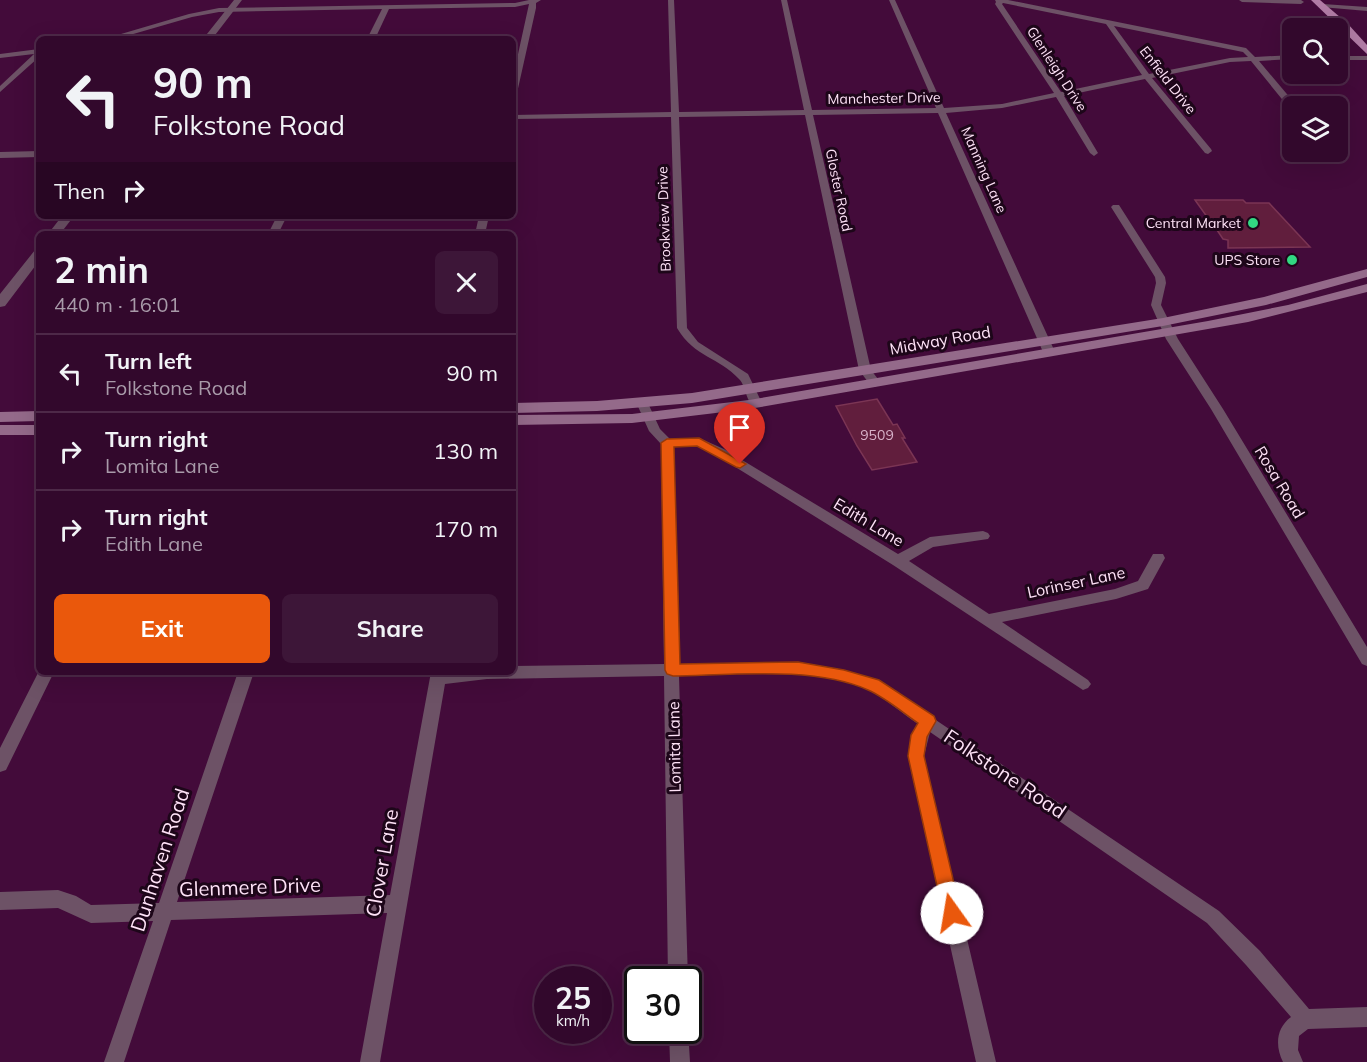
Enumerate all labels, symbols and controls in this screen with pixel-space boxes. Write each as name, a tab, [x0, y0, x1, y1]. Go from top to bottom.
map controls	[1282, 18, 1348, 162]
button: search	[1282, 18, 1348, 84]
street label: Glenleigh Drive	[1023, 23, 1091, 115]
street label: Enfield Drive	[1136, 42, 1200, 118]
text: 90 m	[153, 56, 253, 109]
icon: left	[54, 60, 132, 138]
street label: Manchester Drive	[827, 88, 941, 108]
button: layers	[1282, 96, 1348, 162]
text: Folkstone Road	[153, 108, 345, 142]
street label: Manning Lane	[957, 124, 1011, 216]
street label: Gloster Road	[821, 147, 857, 233]
street label: Brookview Drive	[653, 166, 675, 272]
icon: right	[117, 174, 150, 207]
text: Then	[54, 177, 105, 205]
place label: Central Market	[1146, 214, 1241, 232]
marker: Central Market	[1246, 216, 1260, 230]
text: 2 min	[54, 247, 149, 292]
button: close	[435, 251, 498, 314]
place label: UPS Store	[1214, 251, 1280, 269]
marker: UPS Store	[1285, 253, 1299, 267]
text: 440 m · 16:01	[54, 292, 180, 317]
street label: Midway Road	[888, 321, 992, 359]
text: Turn left	[105, 347, 192, 375]
icon: left	[54, 357, 87, 390]
text: 90 m	[447, 359, 498, 387]
text: Folkstone Road	[105, 375, 247, 400]
pin	[714, 402, 765, 464]
icon: arrive	[723, 411, 756, 444]
text: Turn right	[105, 425, 208, 453]
house number: 9509	[860, 426, 894, 444]
icon: right	[54, 435, 87, 468]
text: 130 m	[433, 437, 498, 465]
street label: Rosa Road	[1251, 442, 1309, 522]
text: Lomita Lane	[105, 453, 219, 478]
street label: Edith Lane	[830, 493, 908, 551]
text: Turn right	[105, 503, 208, 531]
icon: right	[54, 513, 87, 546]
text: 170 m	[433, 515, 498, 543]
text: Edith Lane	[105, 531, 203, 556]
street label: Lorinser Lane	[1025, 562, 1127, 602]
button: Exit	[54, 594, 270, 663]
button: Share	[282, 594, 498, 663]
street label: Lomita Lane	[663, 701, 685, 793]
street label: Folkstone Road	[939, 723, 1071, 824]
street label: Dunhaven Road	[125, 785, 194, 935]
street label: Clover Lane	[360, 807, 403, 919]
street label: Glenmere Drive	[179, 872, 321, 901]
position arrow	[920, 881, 984, 945]
speed limit sign: 30	[624, 966, 702, 1044]
text: 25	[555, 979, 591, 1017]
text: km/h	[556, 1011, 590, 1030]

